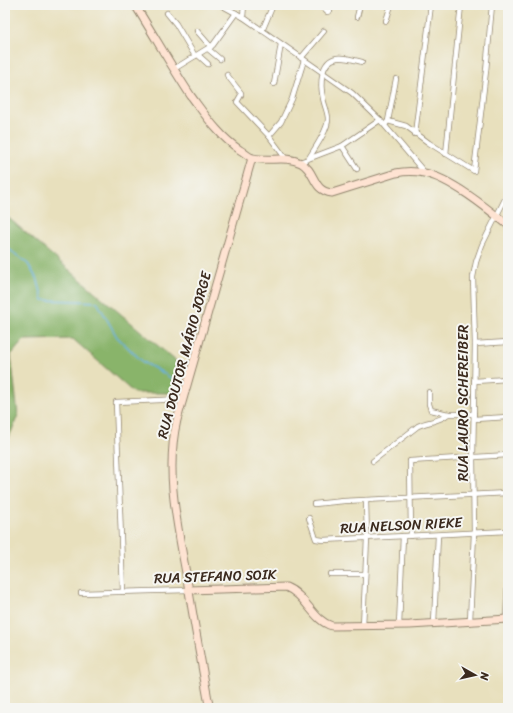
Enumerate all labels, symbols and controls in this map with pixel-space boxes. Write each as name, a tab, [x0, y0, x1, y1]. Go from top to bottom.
street label: RUA DOUTOR MÁRIO JORGE	[150, 268, 219, 441]
street label: RUA LAURO SCHEREIBER	[451, 325, 476, 481]
street label: RUA NELSON RIEKE	[339, 510, 464, 541]
street label: RUA STEFANO SOIK	[154, 562, 278, 591]
north arrow	[455, 655, 495, 695]
text: N	[474, 670, 494, 682]

